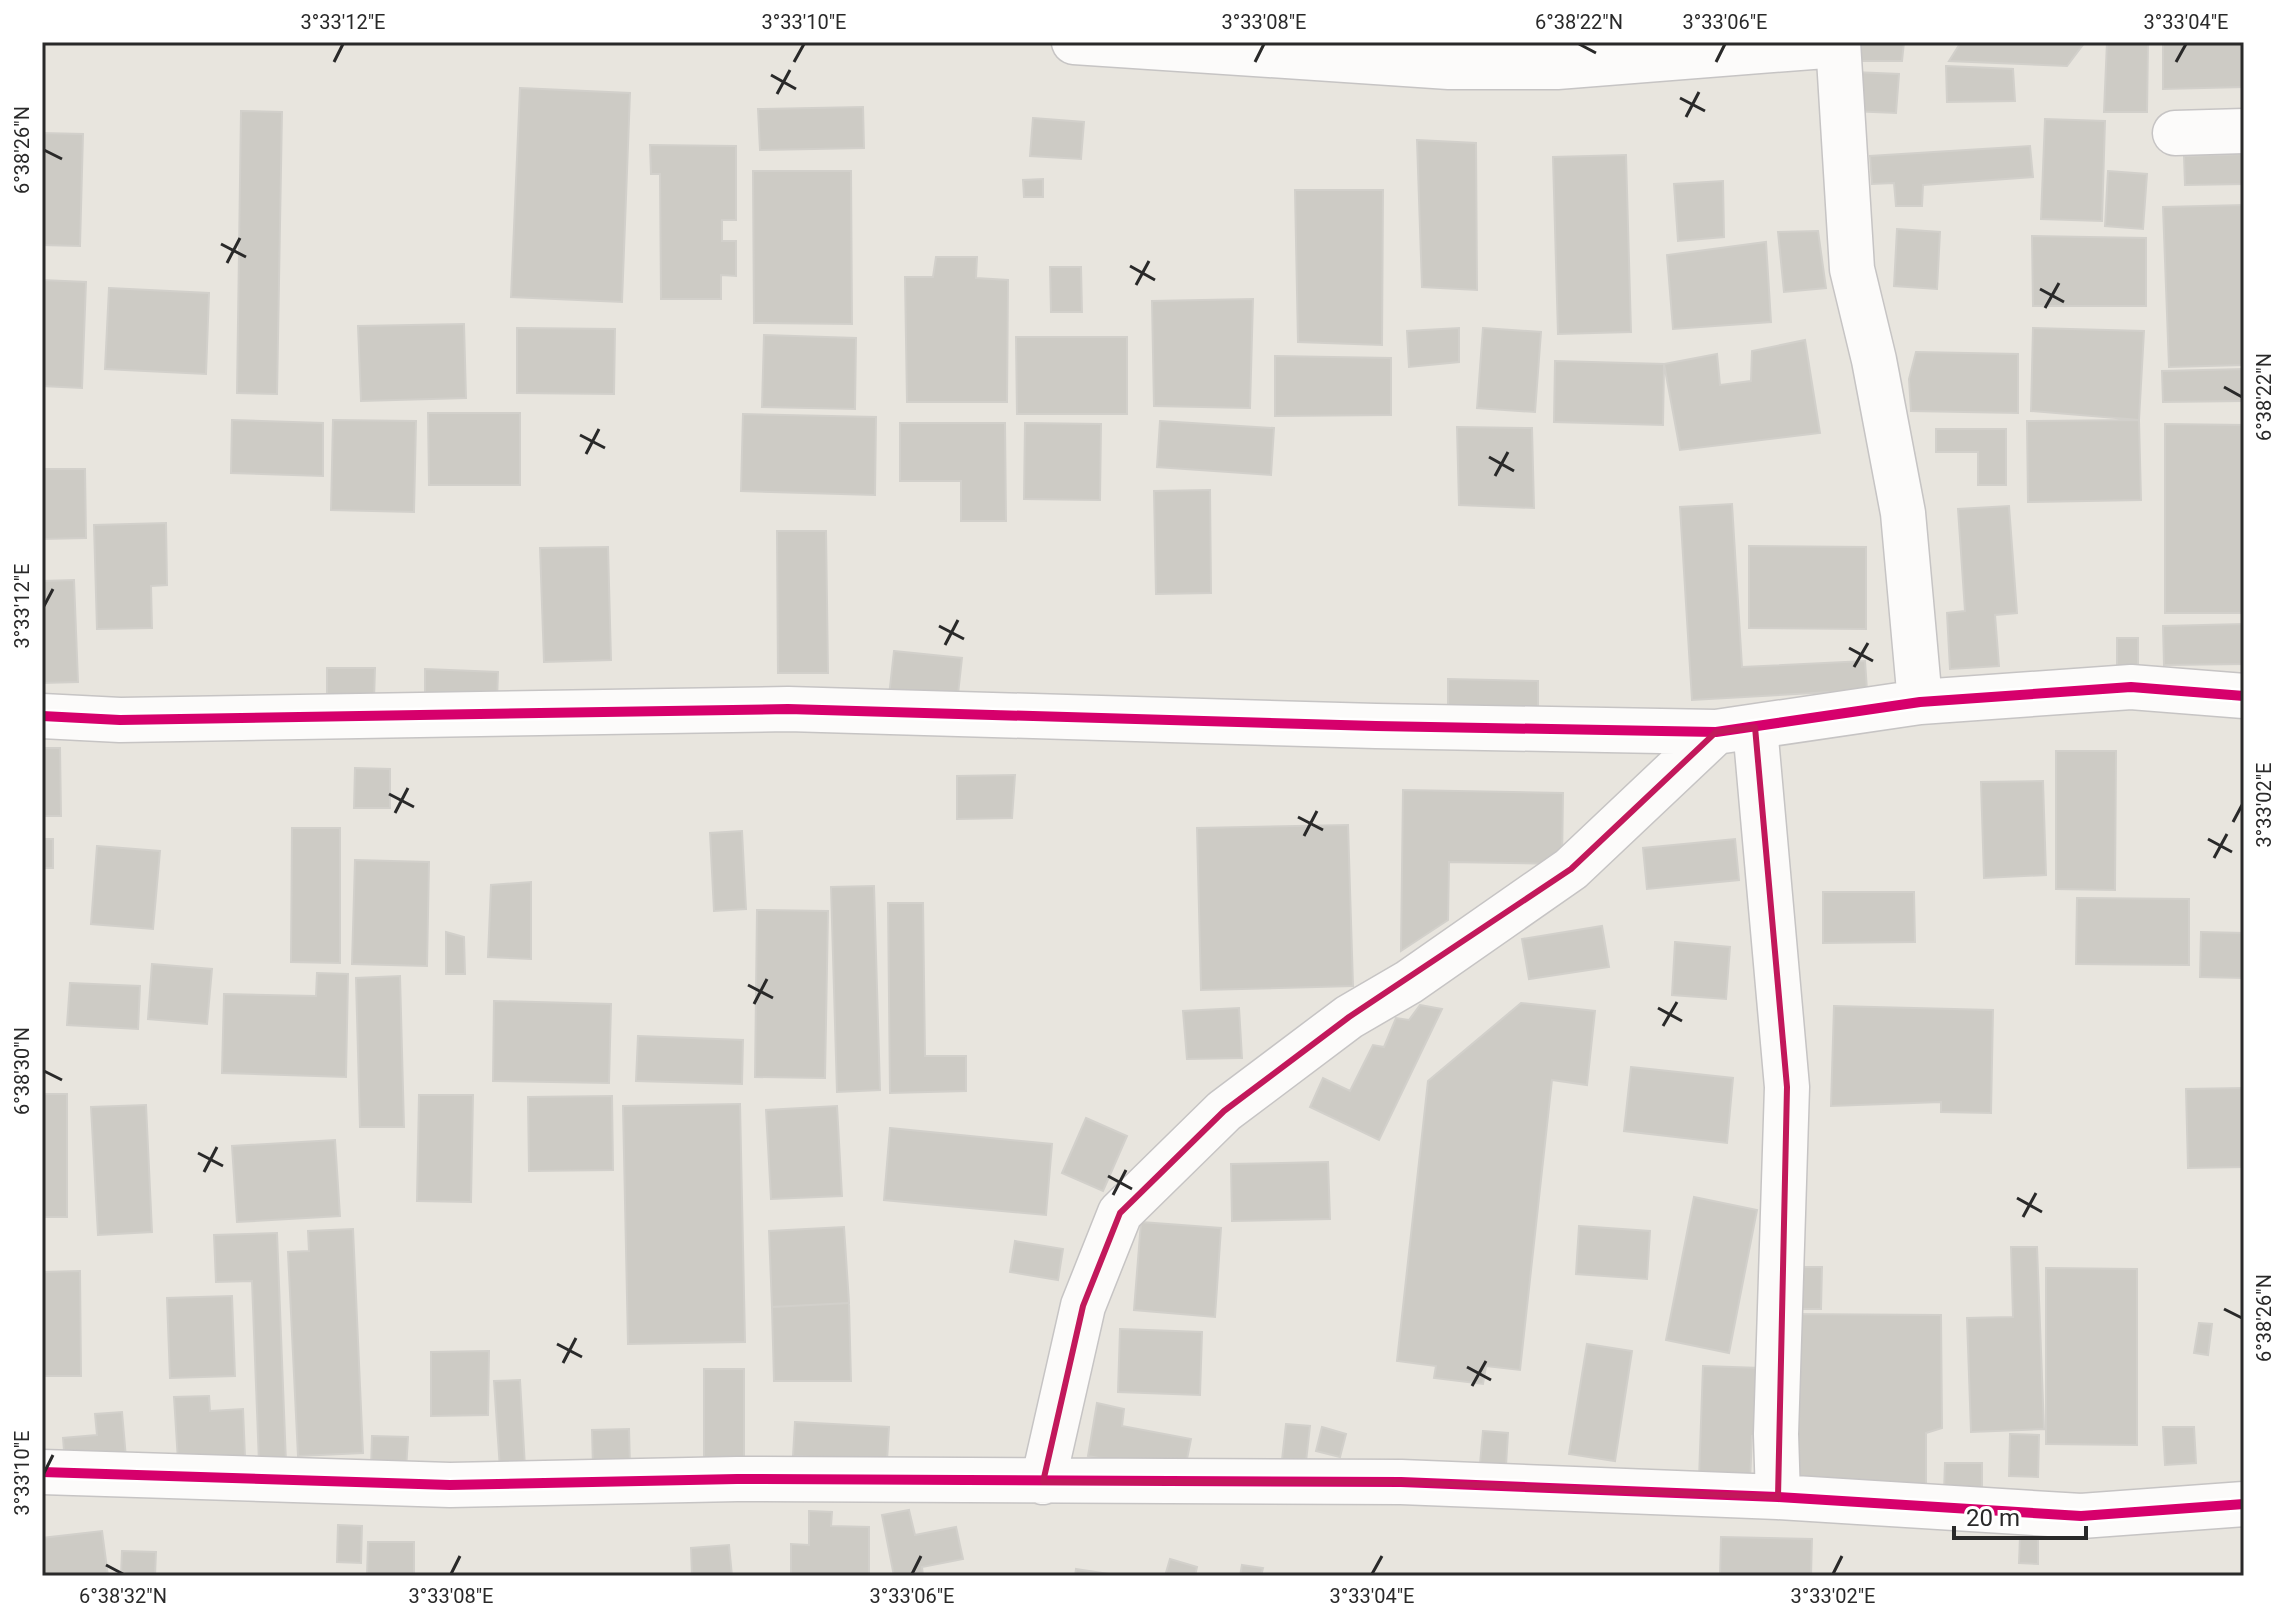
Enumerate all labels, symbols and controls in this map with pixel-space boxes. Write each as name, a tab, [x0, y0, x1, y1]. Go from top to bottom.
text: 3°33'12"E	[301, 10, 385, 34]
text: 3°33'10"E	[762, 10, 846, 34]
text: 3°33'08"E	[1222, 10, 1306, 34]
text: 6°38'22"N	[1535, 10, 1623, 34]
text: 3°33'06"E	[1683, 10, 1767, 34]
text: 3°33'04"E	[2144, 10, 2228, 34]
text: 6°38'26"N	[10, 106, 34, 194]
text: 6°38'22"N	[2252, 353, 2276, 441]
text: 3°33'12"E	[10, 564, 34, 648]
text: 3°33'02"E	[2252, 763, 2276, 847]
text: 6°38'30"N	[10, 1027, 34, 1115]
text: 6°38'26"N	[2252, 1274, 2276, 1362]
text: 3°33'10"E	[10, 1431, 34, 1515]
scale bar	[1954, 1490, 2086, 1540]
text: 20 m	[1966, 1504, 2020, 1532]
text: 6°38'32"N	[79, 1584, 167, 1608]
text: 3°33'08"E	[409, 1584, 493, 1608]
text: 3°33'06"E	[870, 1584, 954, 1608]
text: 3°33'04"E	[1330, 1584, 1414, 1608]
text: 3°33'02"E	[1791, 1584, 1875, 1608]

